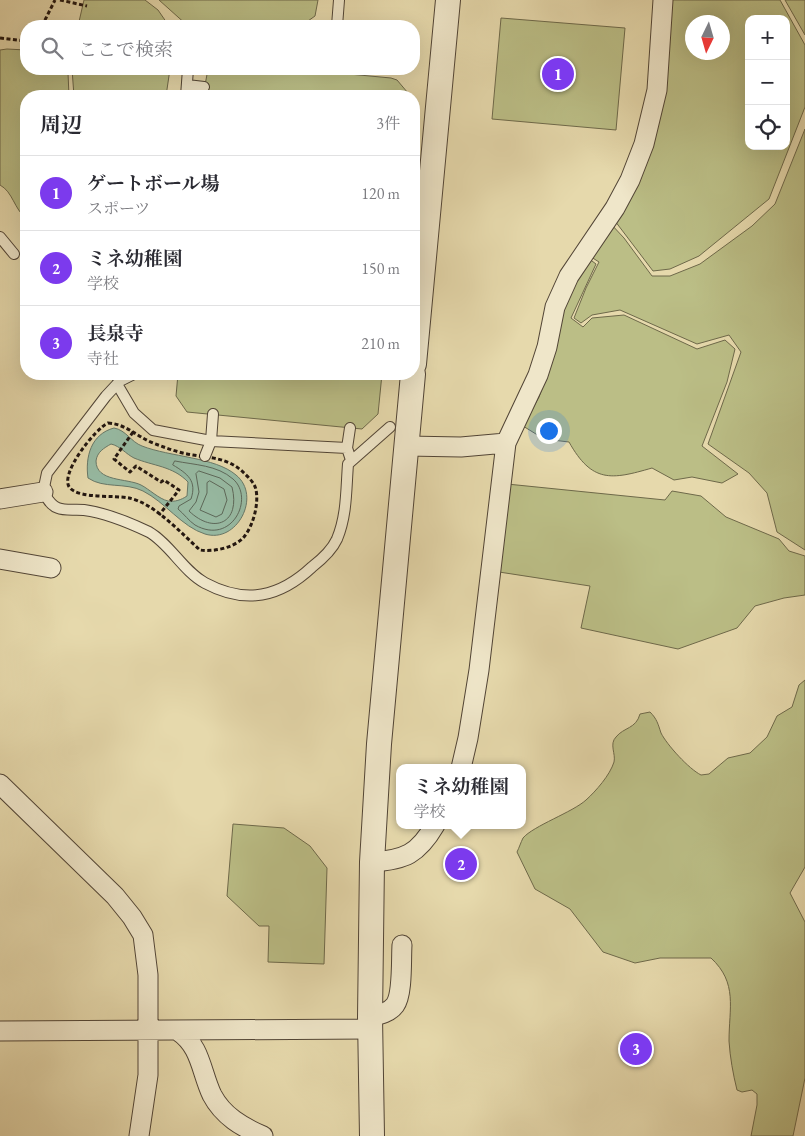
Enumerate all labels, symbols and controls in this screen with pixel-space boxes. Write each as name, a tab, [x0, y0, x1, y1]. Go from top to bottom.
north arrow	[685, 15, 730, 60]
map controls	[745, 15, 790, 150]
button: +	[745, 15, 790, 60]
search box	[20, 20, 420, 75]
icon: search	[38, 34, 66, 62]
text: ここで検索	[78, 37, 173, 62]
pin: 1	[542, 55, 574, 93]
button: −	[745, 60, 790, 105]
button: locate	[745, 105, 790, 150]
text: 周辺	[40, 111, 82, 138]
text: 3件	[376, 113, 400, 134]
text: ゲートボール場	[87, 171, 220, 196]
text: 1	[52, 183, 60, 204]
text: 120 m	[361, 183, 400, 204]
text: スポーツ	[87, 198, 150, 219]
text: ミネ幼稚園	[87, 246, 182, 271]
text: 2	[52, 258, 60, 279]
text: 150 m	[361, 258, 400, 279]
text: 学校	[87, 273, 119, 294]
text: 長泉寺	[87, 321, 144, 346]
text: 3	[52, 333, 60, 354]
text: 210 m	[361, 333, 400, 354]
text: 寺社	[87, 348, 119, 369]
your location	[536, 418, 562, 444]
popup	[396, 764, 526, 829]
text: ミネ幼稚園	[413, 774, 509, 799]
text: 学校	[413, 801, 446, 822]
pin: 2	[445, 845, 477, 883]
pin: 3	[620, 1030, 652, 1068]

